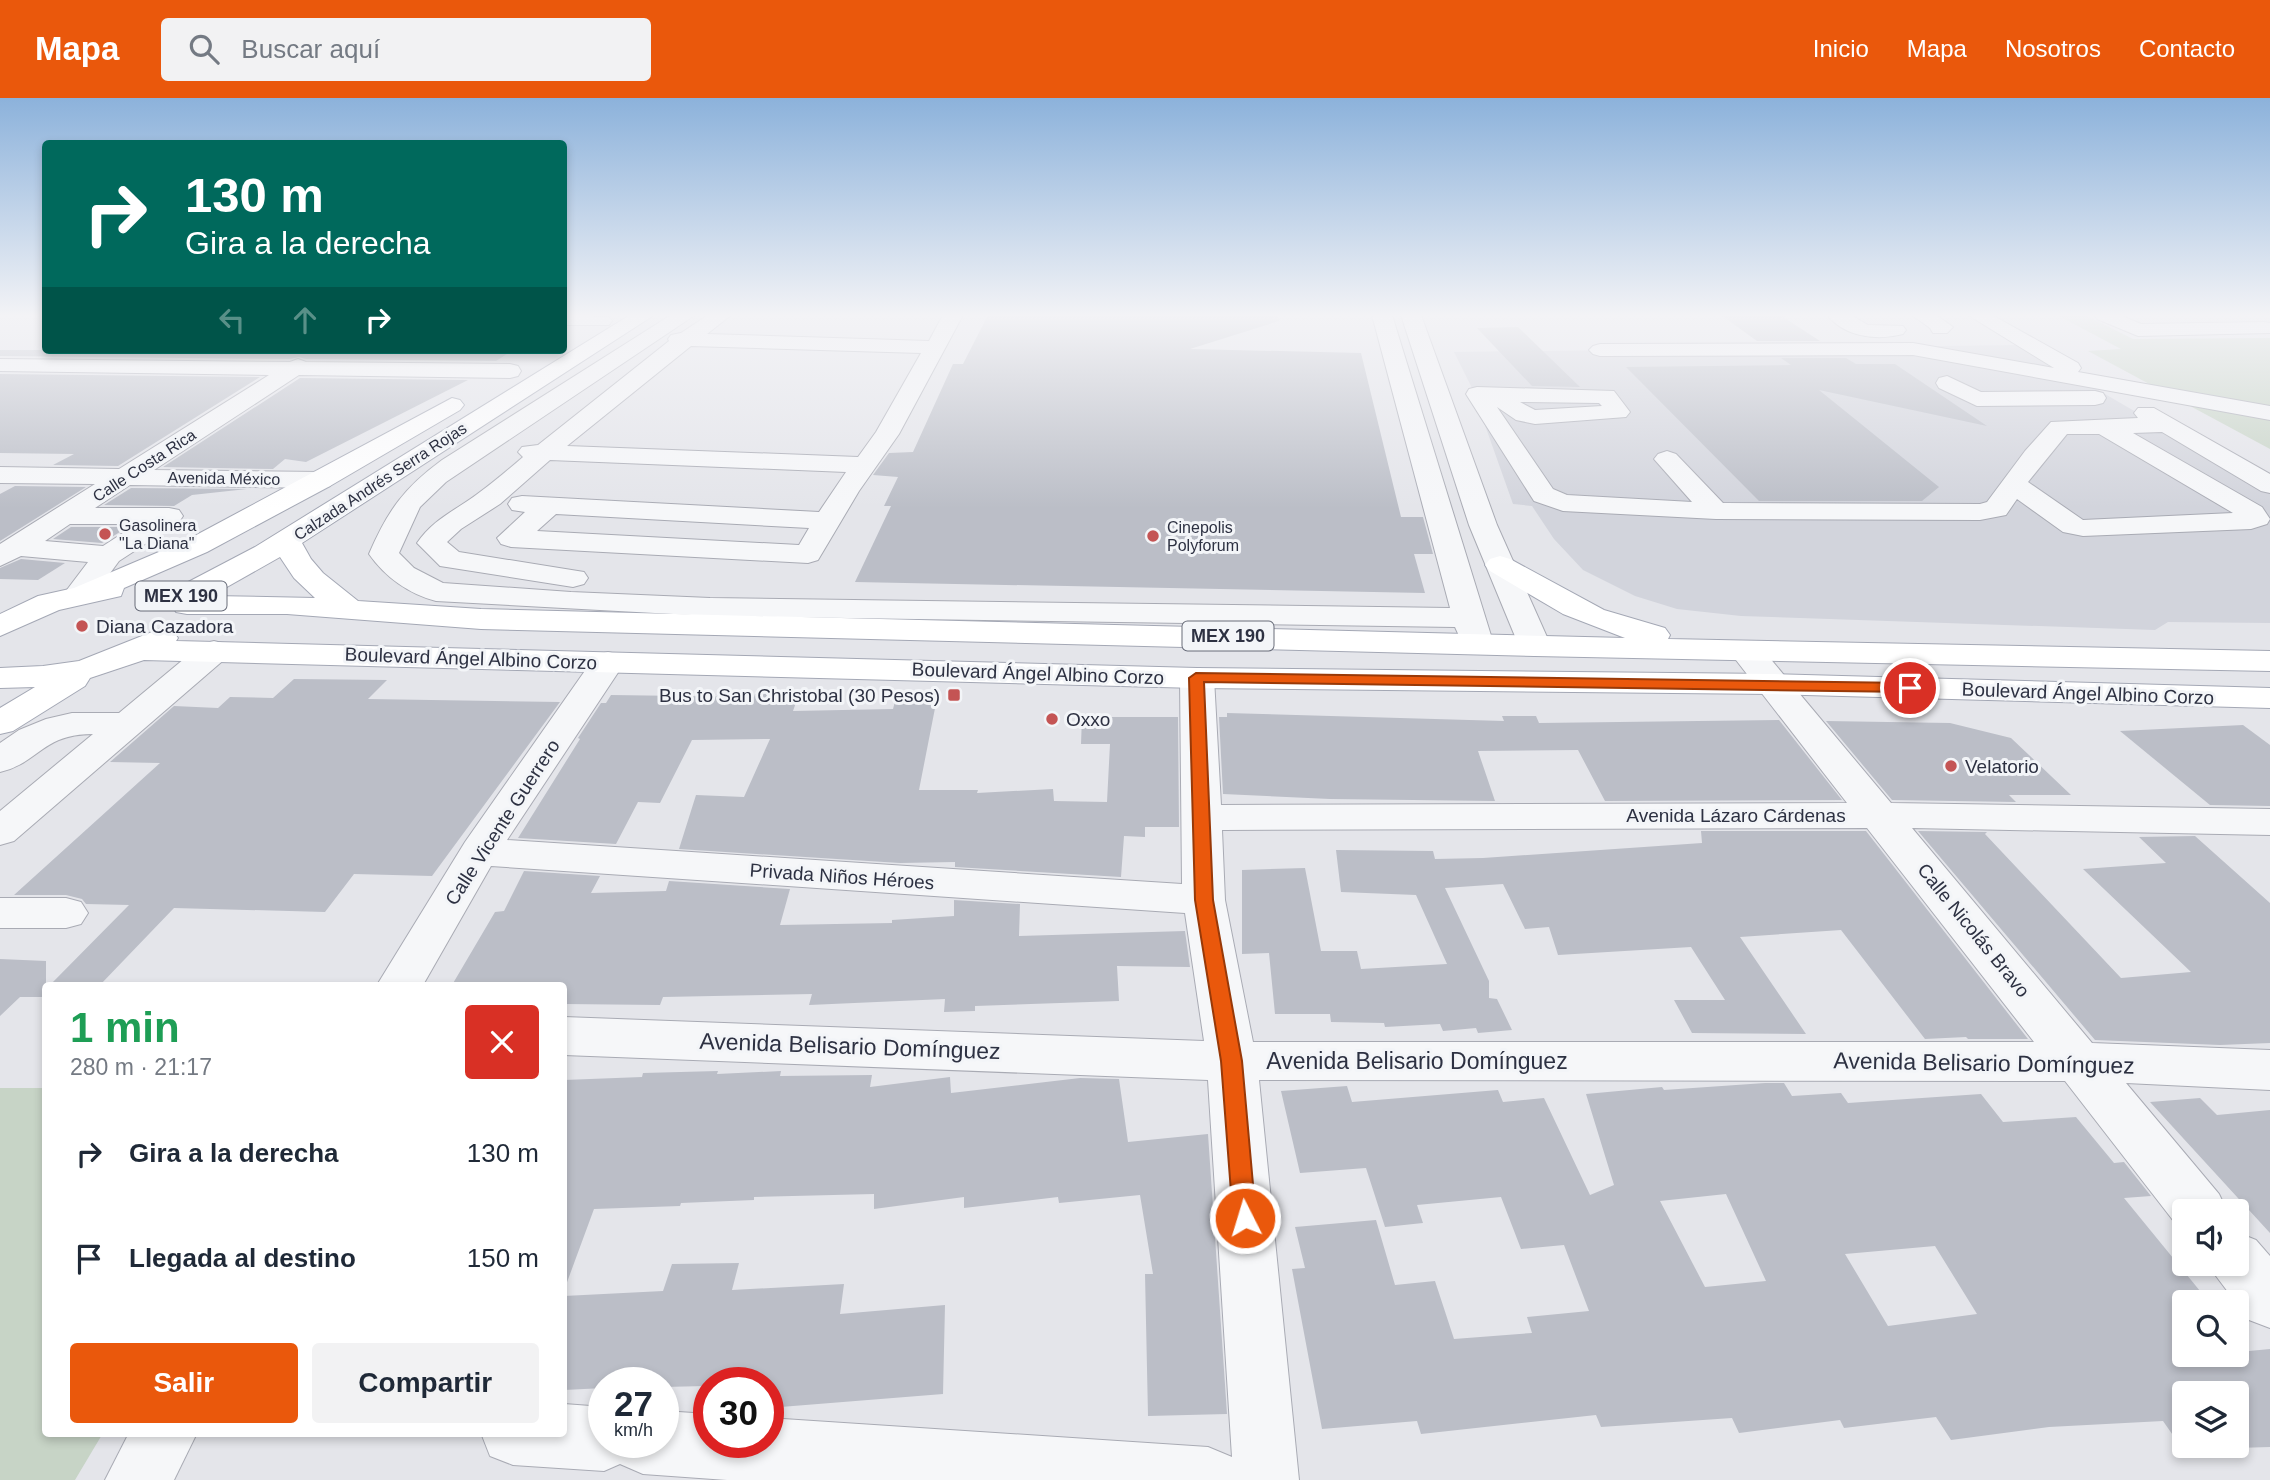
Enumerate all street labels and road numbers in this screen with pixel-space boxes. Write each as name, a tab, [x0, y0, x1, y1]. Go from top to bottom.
street label: Calzada Andrés Serra Rojas	[291, 419, 470, 544]
street label: Calle Costa Rica	[90, 426, 199, 505]
street label: Avenida México	[168, 469, 281, 488]
road number: MEX 190	[136, 582, 227, 610]
road number: MEX 190	[1182, 622, 1274, 650]
street label: Boulevard Ángel Albino Corzo	[344, 644, 597, 673]
street label: Boulevard Ángel Albino Corzo	[911, 659, 1164, 688]
street label: Boulevard Ángel Albino Corzo	[1961, 679, 2214, 708]
street label: Calle Vicente Guerrero	[441, 736, 564, 909]
street label: Avenida Lázaro Cárdenas	[1626, 805, 1846, 826]
street label: Calle Nicolás Bravo	[1913, 859, 2034, 1001]
street label: Privada Niños Héroes	[749, 860, 935, 893]
street label: Avenida Belisario Domínguez	[699, 1028, 1001, 1064]
street label: Avenida Belisario Domínguez	[1833, 1047, 2135, 1079]
street label: Avenida Belisario Domínguez	[1266, 1048, 1568, 1074]

